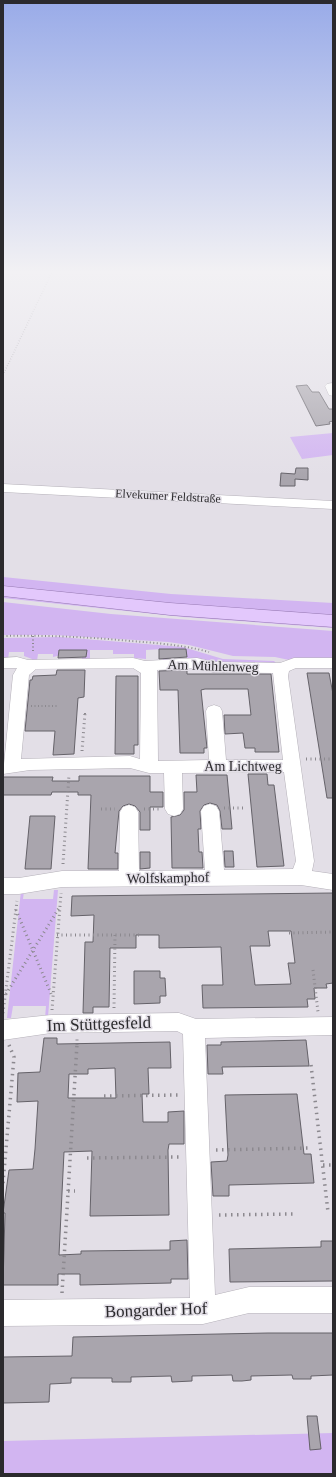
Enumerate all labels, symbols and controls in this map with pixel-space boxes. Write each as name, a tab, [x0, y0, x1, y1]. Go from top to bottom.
street label: Elvekumer Feldstraße	[115, 486, 221, 506]
street label: Am Mühlenweg	[167, 657, 259, 675]
street label: Am Lichtweg	[204, 759, 282, 774]
street label: Wolfskamphof	[126, 870, 210, 886]
street label: Im Stüttgesfeld	[47, 1013, 152, 1035]
street label: Bongarder Hof	[104, 1299, 208, 1321]

